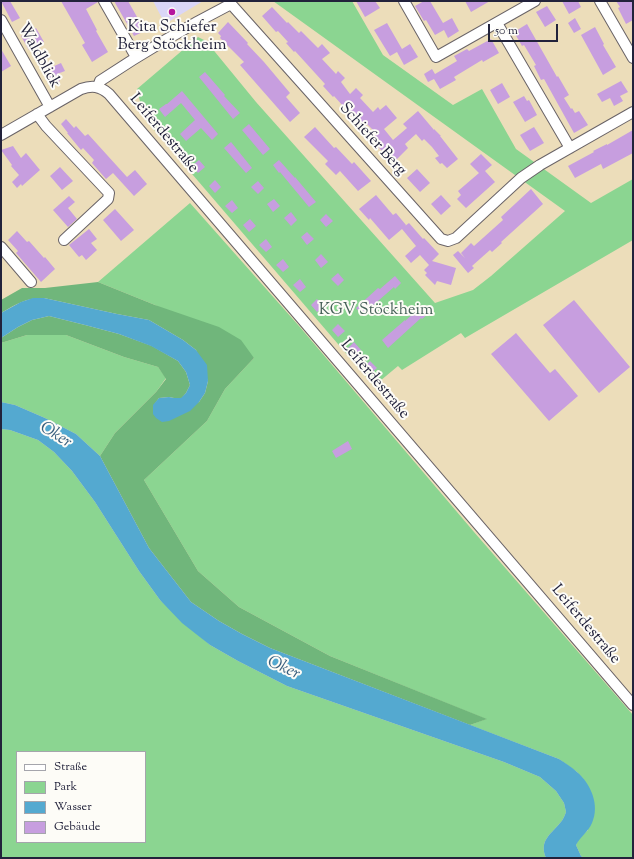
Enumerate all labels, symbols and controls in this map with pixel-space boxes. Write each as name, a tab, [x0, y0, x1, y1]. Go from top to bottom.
marker: Kita Schiefer Berg Stöckheim	[167, 7, 177, 17]
scale bar	[490, 16, 560, 42]
place label: Kita Schiefer Berg Stöckheim	[118, 18, 226, 56]
street label: Waldblick	[12, 20, 64, 92]
text: 50 m	[495, 22, 518, 40]
street label: Leiferdestraße	[124, 90, 202, 178]
street label: Schiefer Berg	[334, 100, 410, 180]
park label: KGV Stöckheim	[319, 301, 433, 321]
street label: Leiferdestraße	[335, 336, 413, 424]
water label: Oker	[35, 418, 75, 454]
street label: Leiferdestraße	[546, 581, 624, 669]
water label: Oker	[263, 653, 303, 685]
legend	[16, 751, 146, 843]
text: Straße	[54, 758, 87, 776]
text: Park	[54, 778, 77, 796]
text: Wasser	[54, 798, 92, 816]
text: Gebäude	[54, 818, 100, 836]

